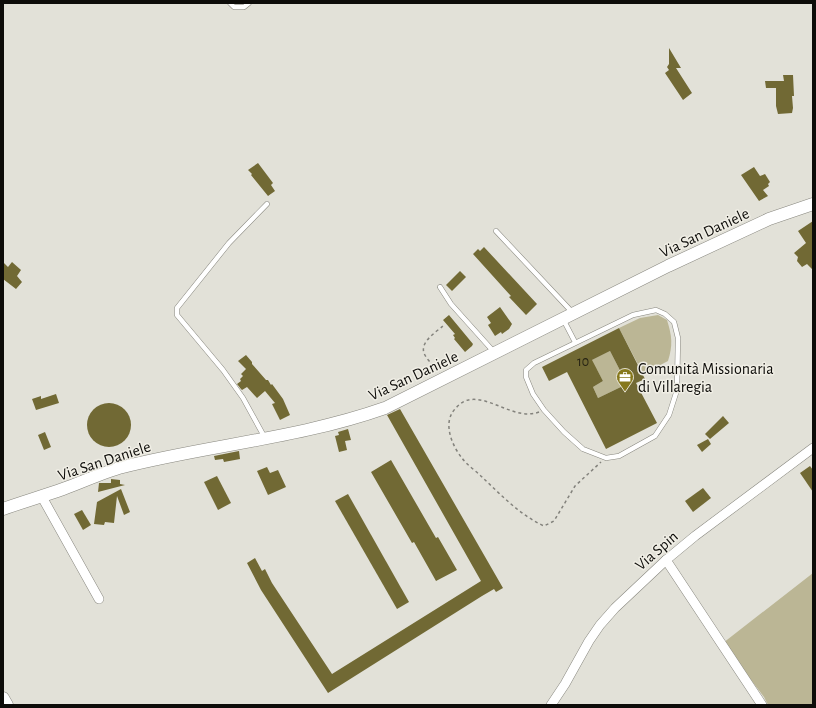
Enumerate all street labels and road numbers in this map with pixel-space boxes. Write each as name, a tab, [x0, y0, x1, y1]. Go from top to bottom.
street label: Via San Daniele	[657, 205, 752, 261]
street label: Via San Daniele	[366, 348, 461, 404]
street label: Via San Daniele	[56, 438, 153, 484]
street label: Via Spin	[632, 528, 681, 573]

